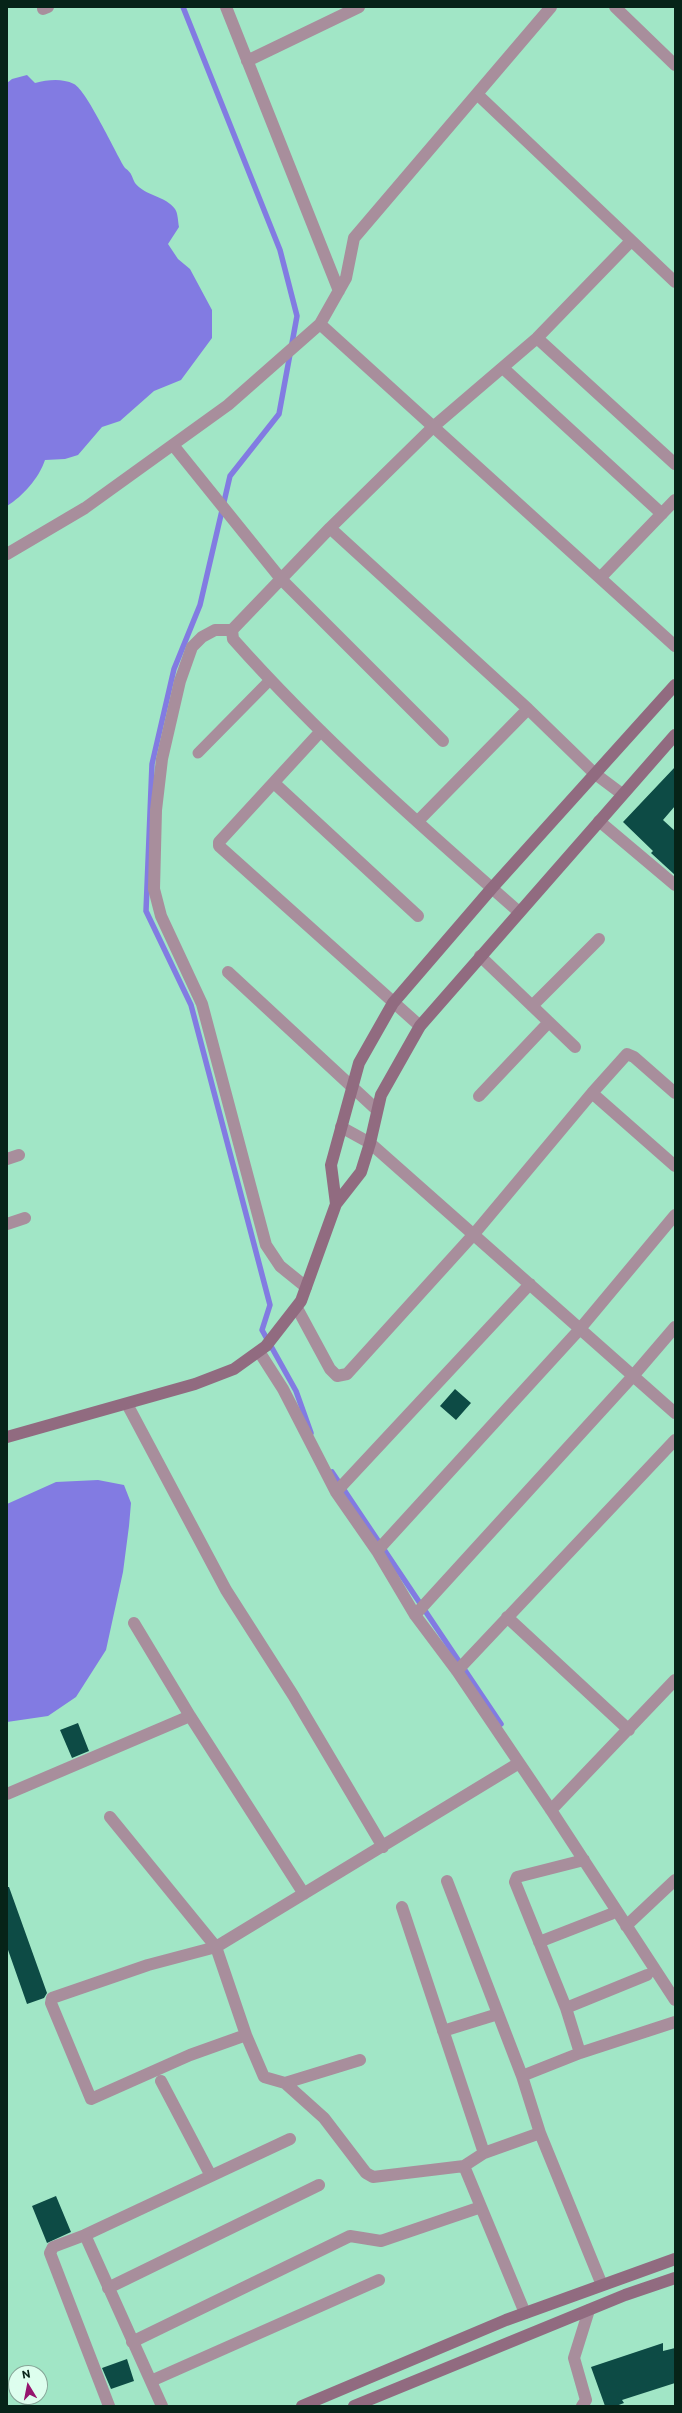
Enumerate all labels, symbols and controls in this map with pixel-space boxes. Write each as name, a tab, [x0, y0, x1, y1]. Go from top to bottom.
north arrow	[8, 2365, 48, 2405]
text: N	[21, 2367, 31, 2381]

